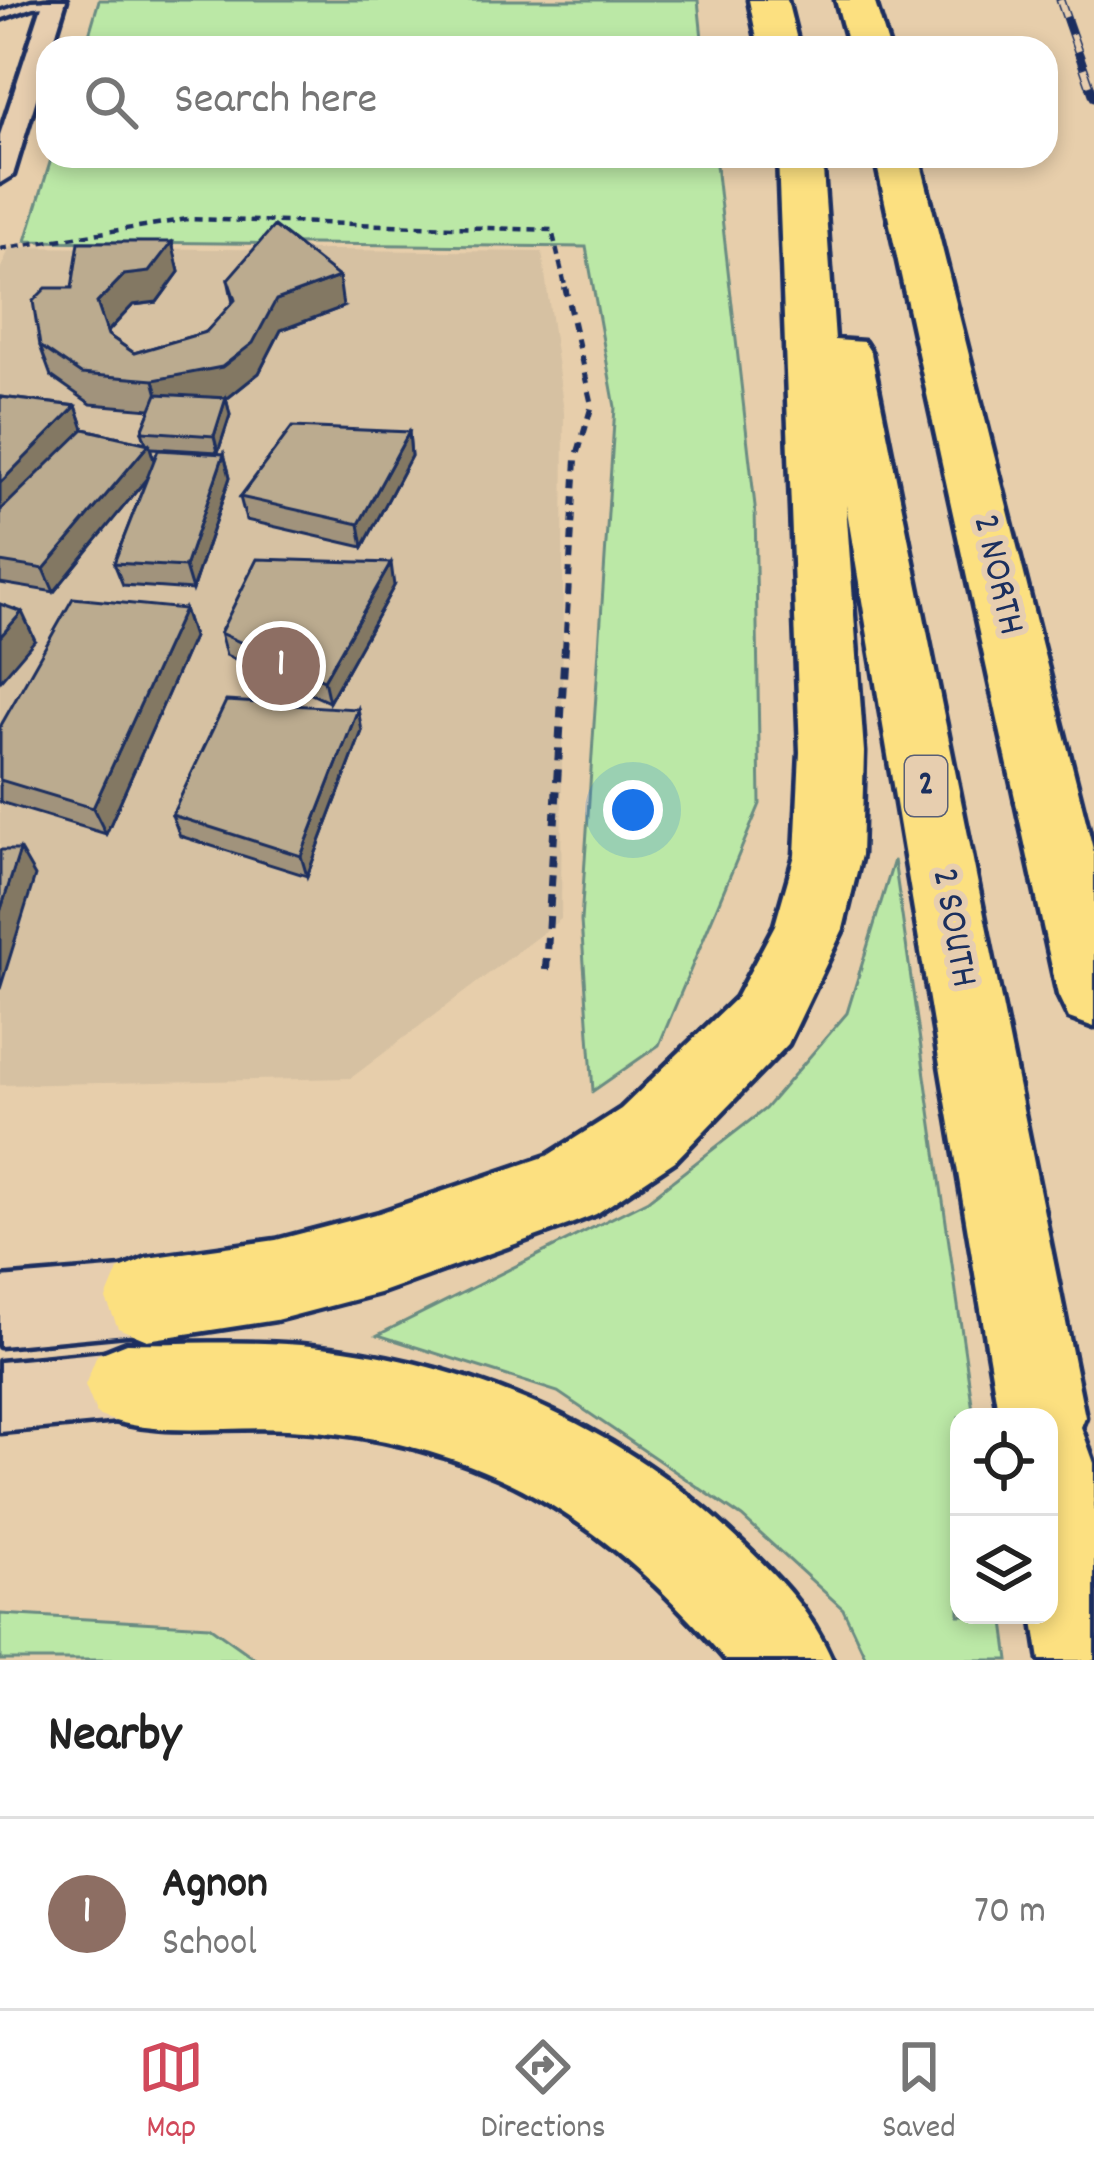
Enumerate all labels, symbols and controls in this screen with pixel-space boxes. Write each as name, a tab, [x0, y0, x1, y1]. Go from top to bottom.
search box	[36, 36, 1058, 168]
icon: search	[78, 69, 144, 135]
text: Search here	[174, 70, 377, 134]
street label: 2 NORTH	[955, 509, 1037, 641]
pin: 1	[242, 621, 320, 711]
road number: 2	[905, 756, 947, 816]
your location	[603, 780, 663, 840]
street label: 2 SOUTH	[915, 864, 989, 992]
map controls	[950, 1408, 1058, 1624]
button: locate	[950, 1408, 1058, 1516]
button: layers	[950, 1516, 1058, 1624]
text: Nearby	[48, 1702, 181, 1774]
text: Agnon	[162, 1854, 268, 1918]
text: 1	[83, 1886, 91, 1941]
text: 70 m	[974, 1886, 1046, 1941]
text: School	[162, 1918, 257, 1973]
tab: Map	[138, 2034, 204, 2153]
tab: Directions	[481, 2034, 606, 2153]
tab: Saved	[882, 2034, 956, 2153]

